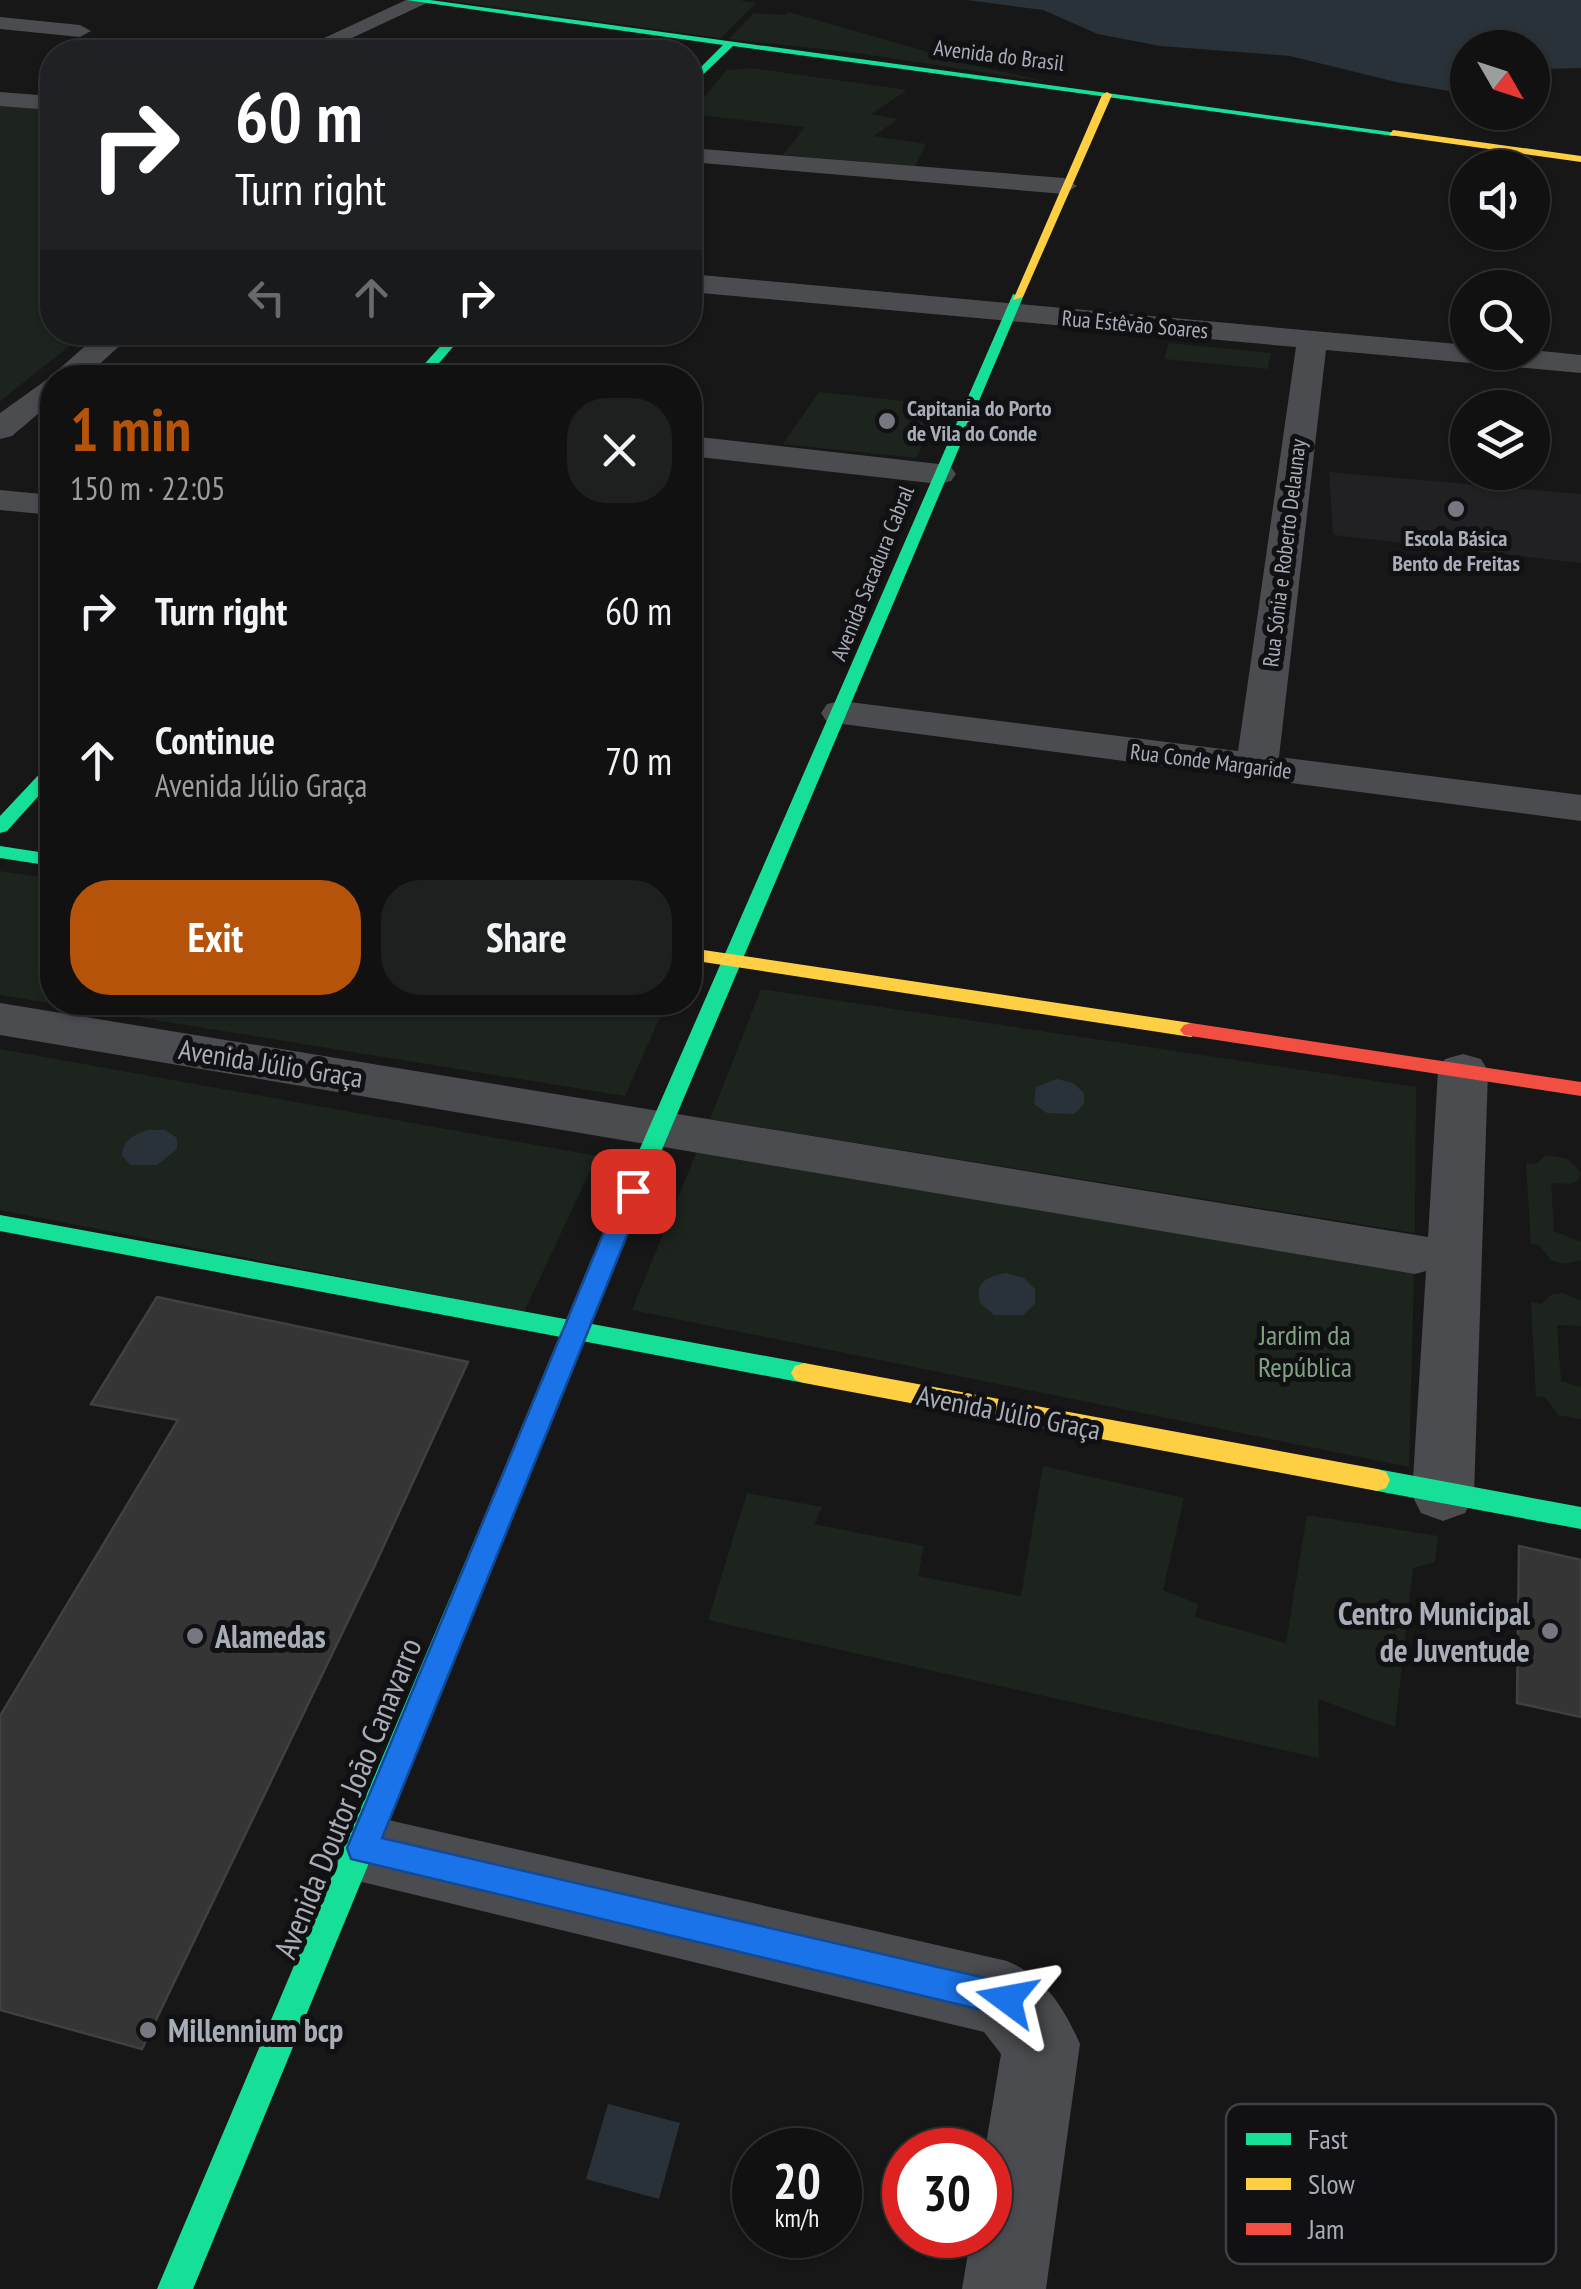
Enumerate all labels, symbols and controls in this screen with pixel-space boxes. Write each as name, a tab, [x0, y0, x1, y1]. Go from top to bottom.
north arrow	[1450, 30, 1550, 130]
map controls	[1450, 30, 1550, 490]
street label: Avenida do Brasil	[932, 33, 1067, 77]
text: 60 m	[235, 71, 363, 161]
icon: right	[70, 80, 200, 210]
button: sound	[1450, 150, 1550, 250]
text: Turn right	[235, 159, 386, 217]
icon: left	[239, 270, 294, 325]
icon: ahead	[344, 270, 399, 325]
icon: right	[449, 270, 504, 325]
button: search	[1450, 270, 1550, 370]
street label: Rua Estêvão Soares	[1061, 304, 1209, 344]
text: 1 min	[70, 390, 191, 468]
button: layers	[1450, 390, 1550, 490]
place label: Capitania do Porto de Vila do Conde	[907, 394, 1052, 447]
button: close	[567, 398, 672, 503]
marker: Capitania do Porto de Vila do Conde	[876, 410, 898, 432]
street label: Rua Sónia e Roberto Delaunay	[1256, 437, 1312, 669]
text: 150 m · 22:05	[70, 467, 225, 509]
street label: Avenida Sacadura Cabral	[824, 481, 920, 665]
marker: Escola Básica Bento de Freitas	[1445, 498, 1467, 520]
place label: Escola Básica Bento de Freitas	[1392, 524, 1520, 577]
icon: right	[70, 583, 125, 638]
text: Turn right	[155, 586, 287, 635]
text: 60 m	[605, 586, 672, 635]
text: Continue	[155, 715, 275, 764]
icon: ahead	[70, 733, 125, 788]
text: 70 m	[605, 736, 672, 785]
street label: Rua Conde Margaride	[1129, 737, 1293, 785]
text: Avenida Júlio Graça	[155, 764, 367, 806]
button: Exit	[70, 880, 361, 995]
button: Share	[381, 880, 672, 995]
street label: Avenida Júlio Graça	[176, 1030, 366, 1096]
pin	[591, 1149, 676, 1234]
icon: arrive	[606, 1164, 661, 1219]
park label: Jardim da República	[1258, 1316, 1352, 1385]
street label: Avenida Júlio Graça	[914, 1376, 1104, 1448]
place label: Centro Municipal de Juventude	[1338, 1592, 1530, 1671]
place label: Alamedas	[214, 1615, 326, 1657]
marker: Centro Municipal de Juventude	[1539, 1620, 1561, 1642]
marker: Alamedas	[184, 1625, 206, 1647]
street label: Avenida Doutor João Canavarro	[263, 1632, 431, 1964]
position arrow	[955, 1947, 1059, 2051]
place label: Millennium bcp	[168, 2009, 343, 2051]
marker: Millennium bcp	[137, 2019, 159, 2041]
legend	[1226, 2104, 1556, 2264]
text: Fast	[1308, 2120, 1348, 2157]
speed limit sign: 30	[882, 2128, 1012, 2258]
text: 20	[773, 2148, 821, 2213]
text: Slow	[1308, 2165, 1355, 2202]
text: km/h	[775, 2202, 819, 2234]
text: Jam	[1307, 2210, 1344, 2247]

